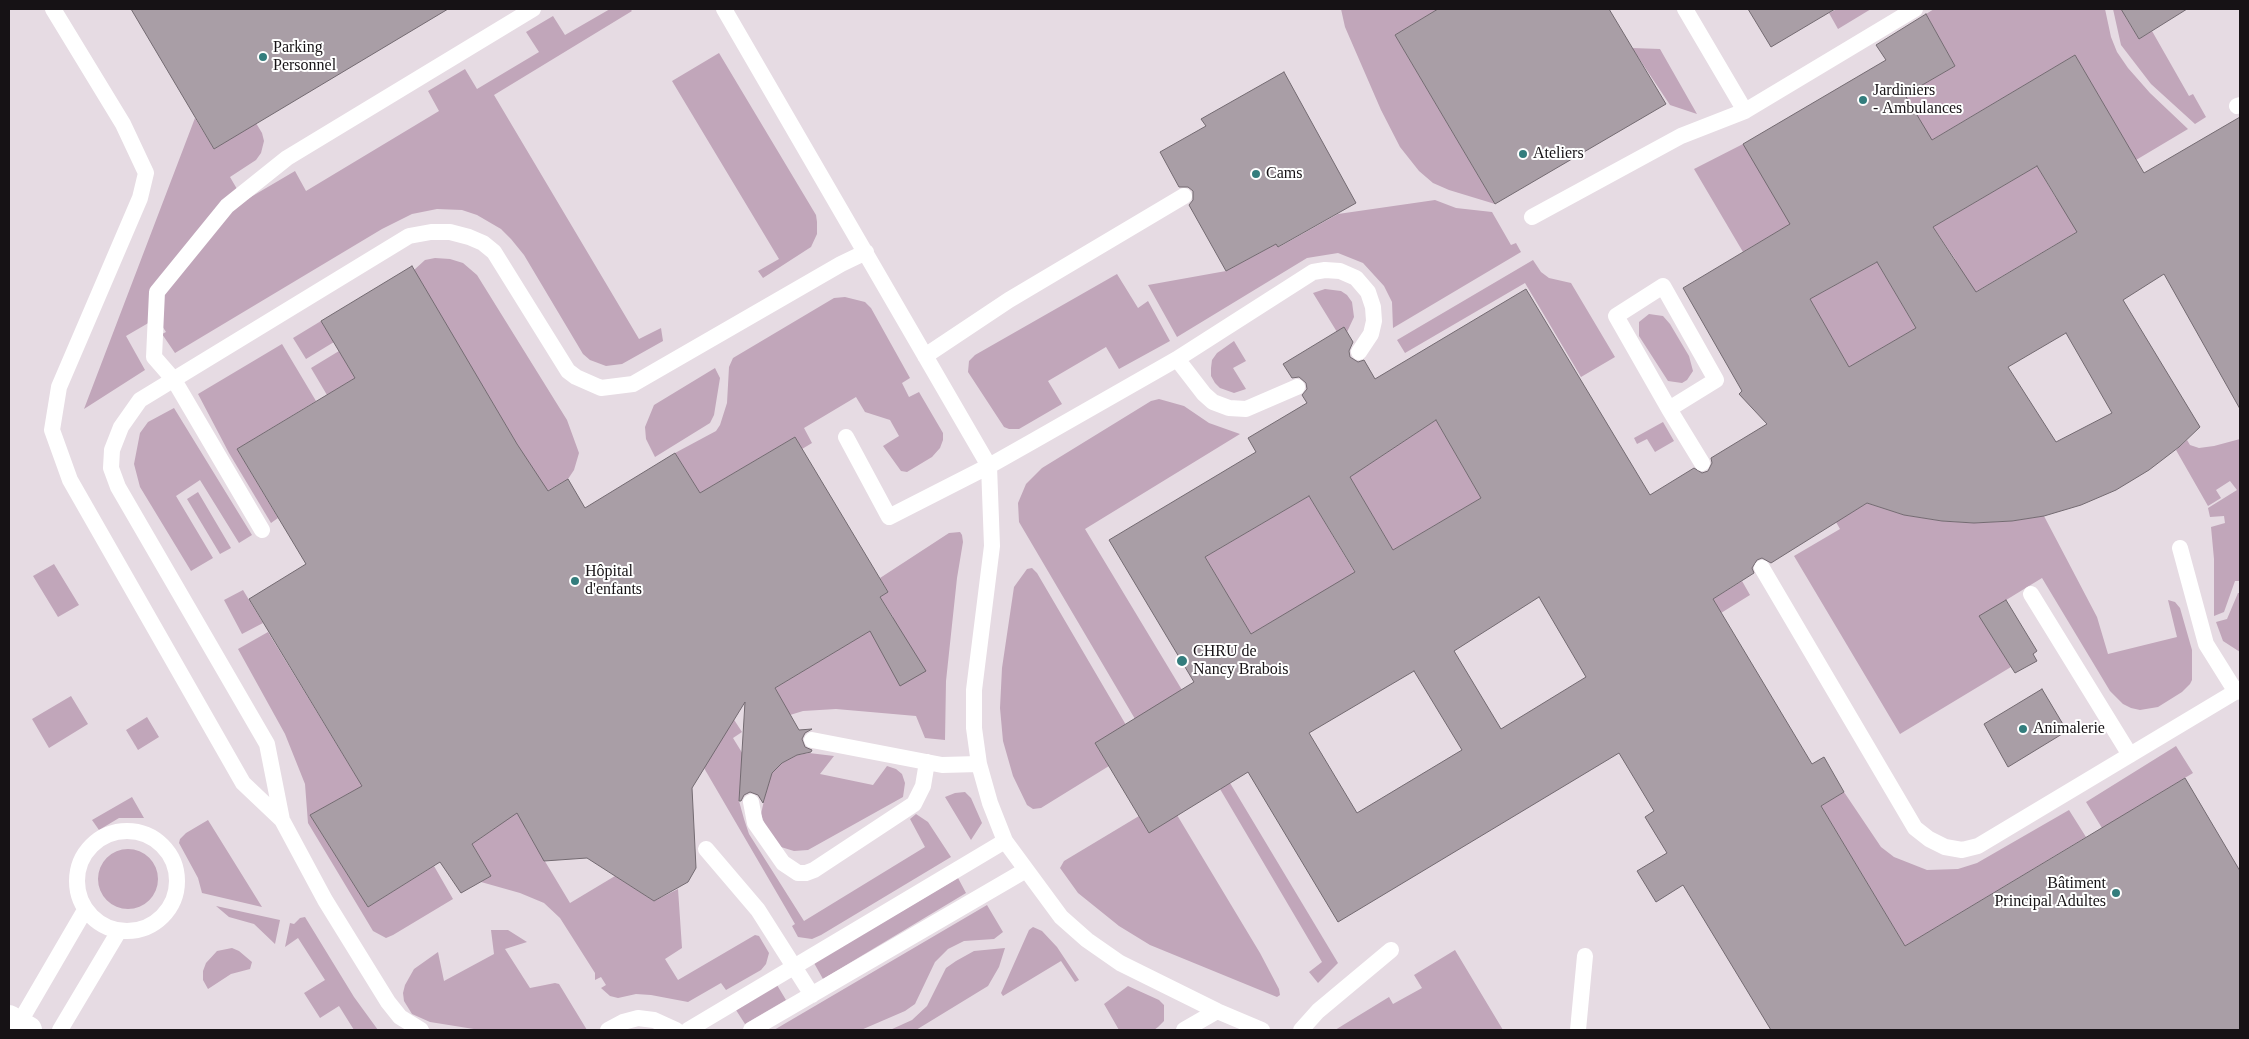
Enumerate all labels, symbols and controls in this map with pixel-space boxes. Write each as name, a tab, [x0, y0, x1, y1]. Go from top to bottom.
place label: Parking Personnel	[273, 38, 336, 76]
marker: Parking Personnel	[257, 51, 269, 63]
place label: Jardiniers - Ambulances	[1873, 81, 1962, 119]
marker: Jardiniers - Ambulances	[1857, 94, 1869, 106]
place label: Ateliers	[1533, 144, 1584, 164]
marker: Ateliers	[1517, 148, 1529, 160]
place label: Cams	[1266, 164, 1302, 184]
marker: Cams	[1250, 168, 1262, 180]
place label: Hôpital d'enfants	[585, 562, 642, 600]
marker: Hôpital d'enfants	[569, 575, 581, 587]
place label: CHRU de Nancy Brabois	[1193, 642, 1289, 680]
marker: CHRU de Nancy Brabois	[1175, 654, 1189, 668]
place label: Animalerie	[2033, 719, 2105, 739]
marker: Animalerie	[2017, 723, 2029, 735]
place label: Bâtiment Principal Adultes	[1994, 874, 2106, 912]
marker: Bâtiment Principal Adultes	[2110, 887, 2122, 899]

